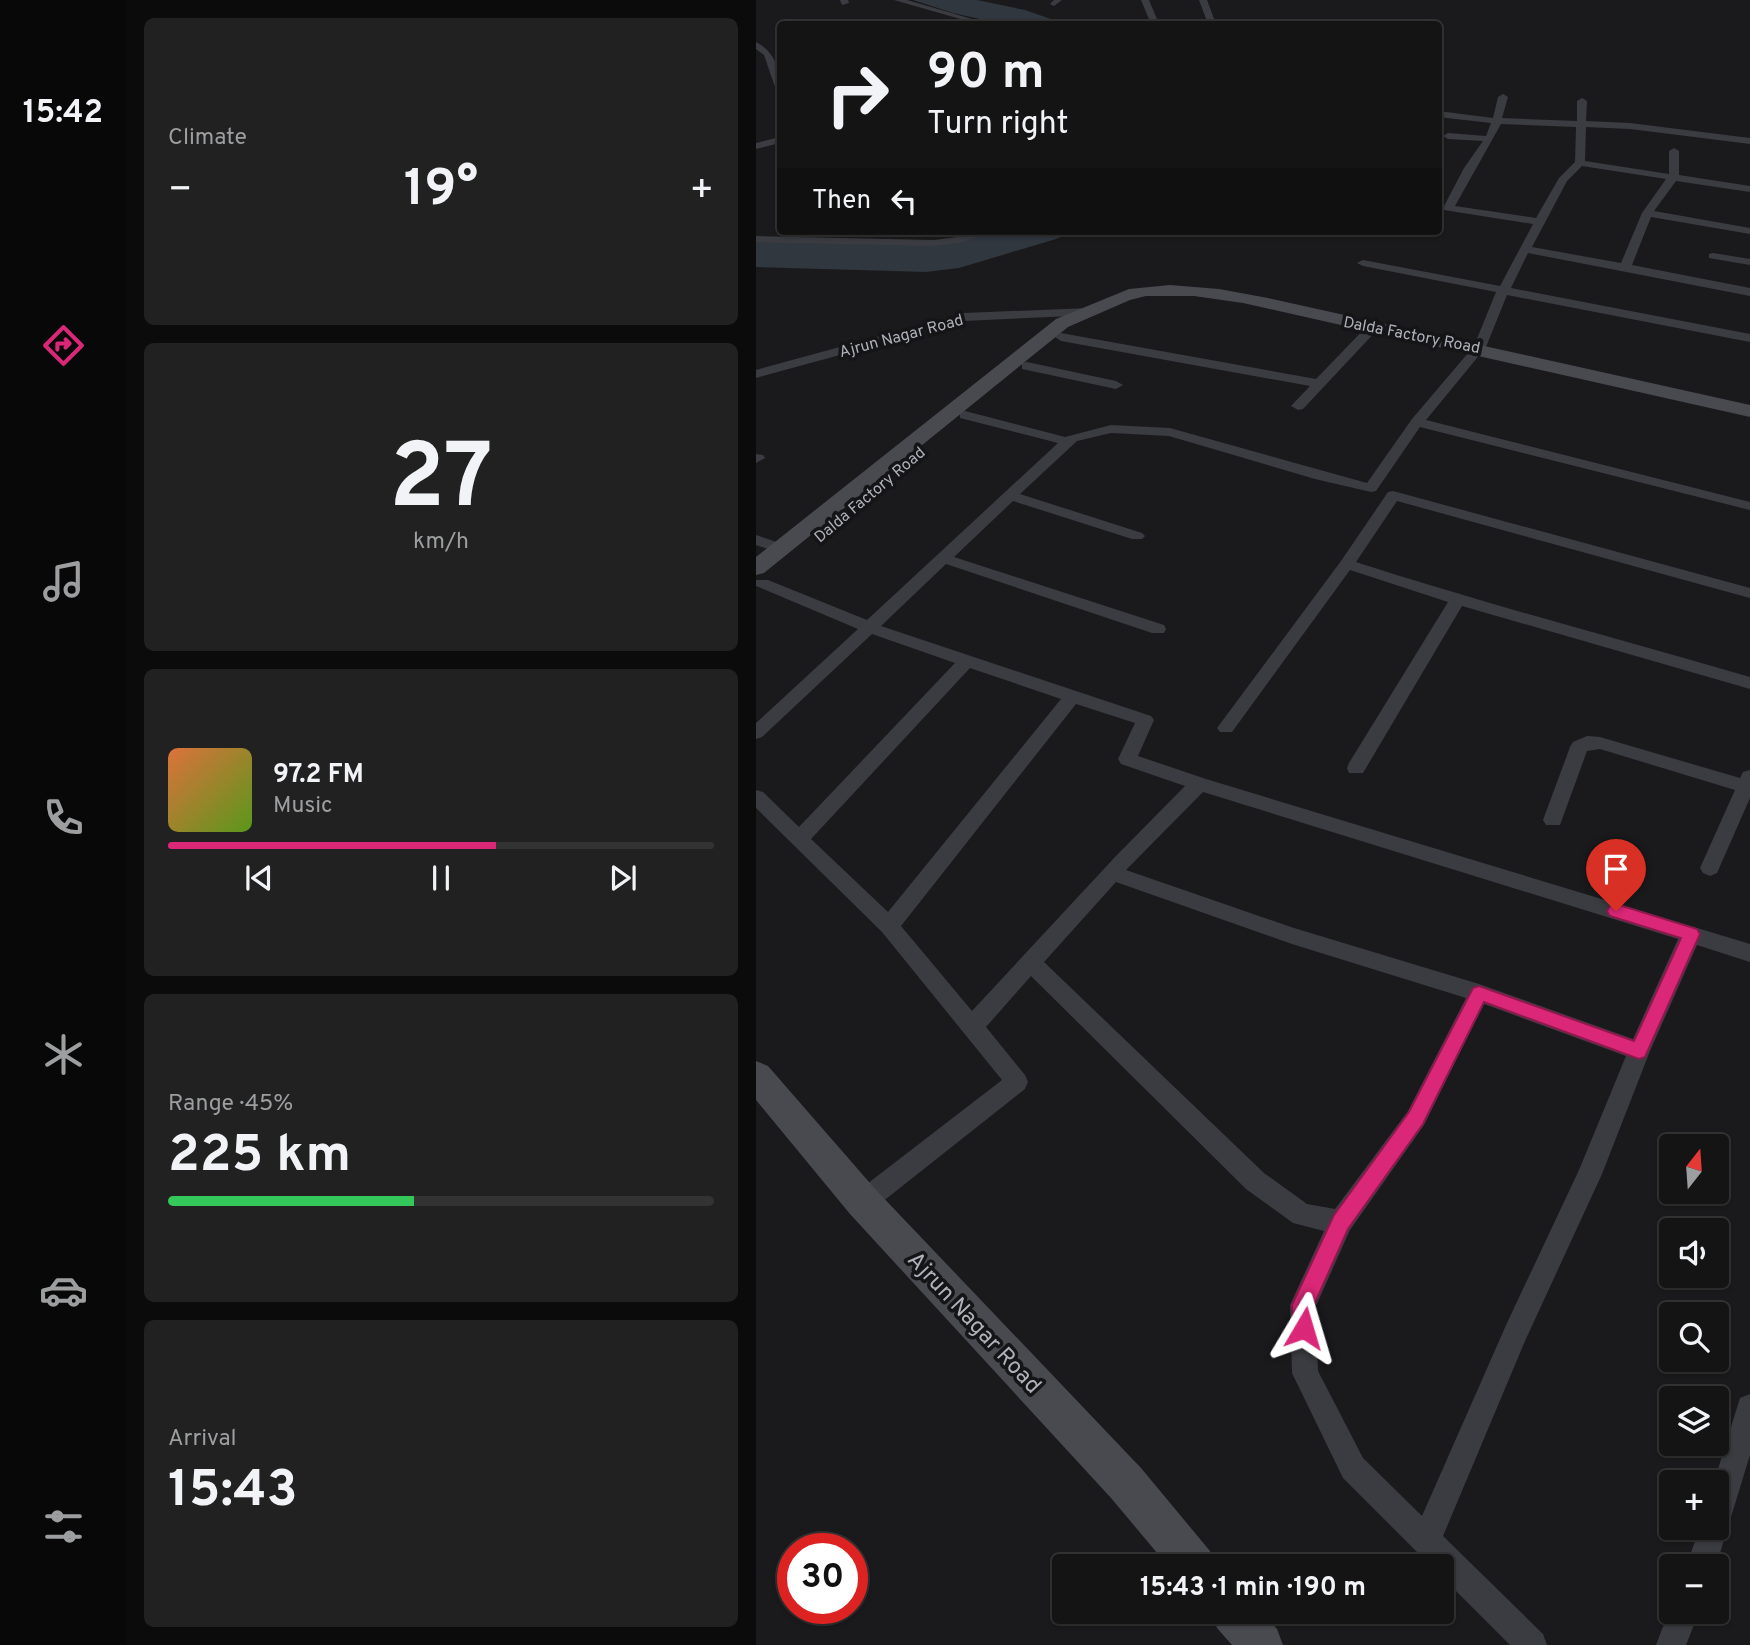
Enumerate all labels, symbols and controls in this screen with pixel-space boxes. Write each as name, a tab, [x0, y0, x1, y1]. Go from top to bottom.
text: 90 m	[927, 44, 1045, 106]
icon: right	[812, 49, 903, 140]
text: 15:42	[23, 94, 103, 134]
text: Turn right	[927, 105, 1069, 145]
text: Climate	[168, 124, 247, 153]
text: 19°	[404, 158, 478, 224]
text: −	[168, 167, 193, 216]
text: +	[689, 167, 714, 216]
icon: left	[885, 182, 923, 220]
text: Then	[812, 185, 871, 218]
street label: Ajrun Nagar Road	[837, 311, 966, 363]
street label: Dalda Factory Road	[1341, 313, 1482, 359]
icon: directions	[39, 321, 88, 370]
text: 27	[389, 425, 493, 540]
street label: Dalda Factory Road	[811, 443, 930, 548]
text: km/h	[413, 528, 469, 557]
icon: music	[39, 557, 88, 606]
text: 97.2 FM	[273, 759, 364, 792]
text: Music	[273, 792, 333, 821]
icon: phone	[39, 793, 88, 842]
pin	[1586, 839, 1646, 911]
icon: arrive	[1597, 850, 1635, 888]
icon: previous	[240, 859, 278, 897]
icon: pause	[422, 859, 460, 897]
icon: next	[604, 859, 642, 897]
icon: climate	[39, 1030, 88, 1079]
text: Range · 45%	[168, 1090, 293, 1119]
text: 225 km	[168, 1124, 351, 1190]
north arrow	[1659, 1134, 1729, 1204]
map controls	[1659, 1134, 1729, 1624]
button: sound	[1659, 1218, 1729, 1288]
street label: Ajrun Nagar Road	[900, 1247, 1046, 1401]
icon: car	[39, 1266, 88, 1315]
position arrow	[1267, 1291, 1341, 1365]
button: search	[1659, 1302, 1729, 1372]
button: layers	[1659, 1386, 1729, 1456]
text: Arrival	[168, 1425, 237, 1454]
text: 15:43	[168, 1459, 298, 1525]
button: +	[1659, 1470, 1729, 1540]
icon: filters	[39, 1502, 88, 1551]
speed limit sign: 30	[777, 1533, 868, 1624]
button: −	[1659, 1554, 1729, 1624]
text: 15:43 · 1 min · 190 m	[1140, 1572, 1366, 1605]

